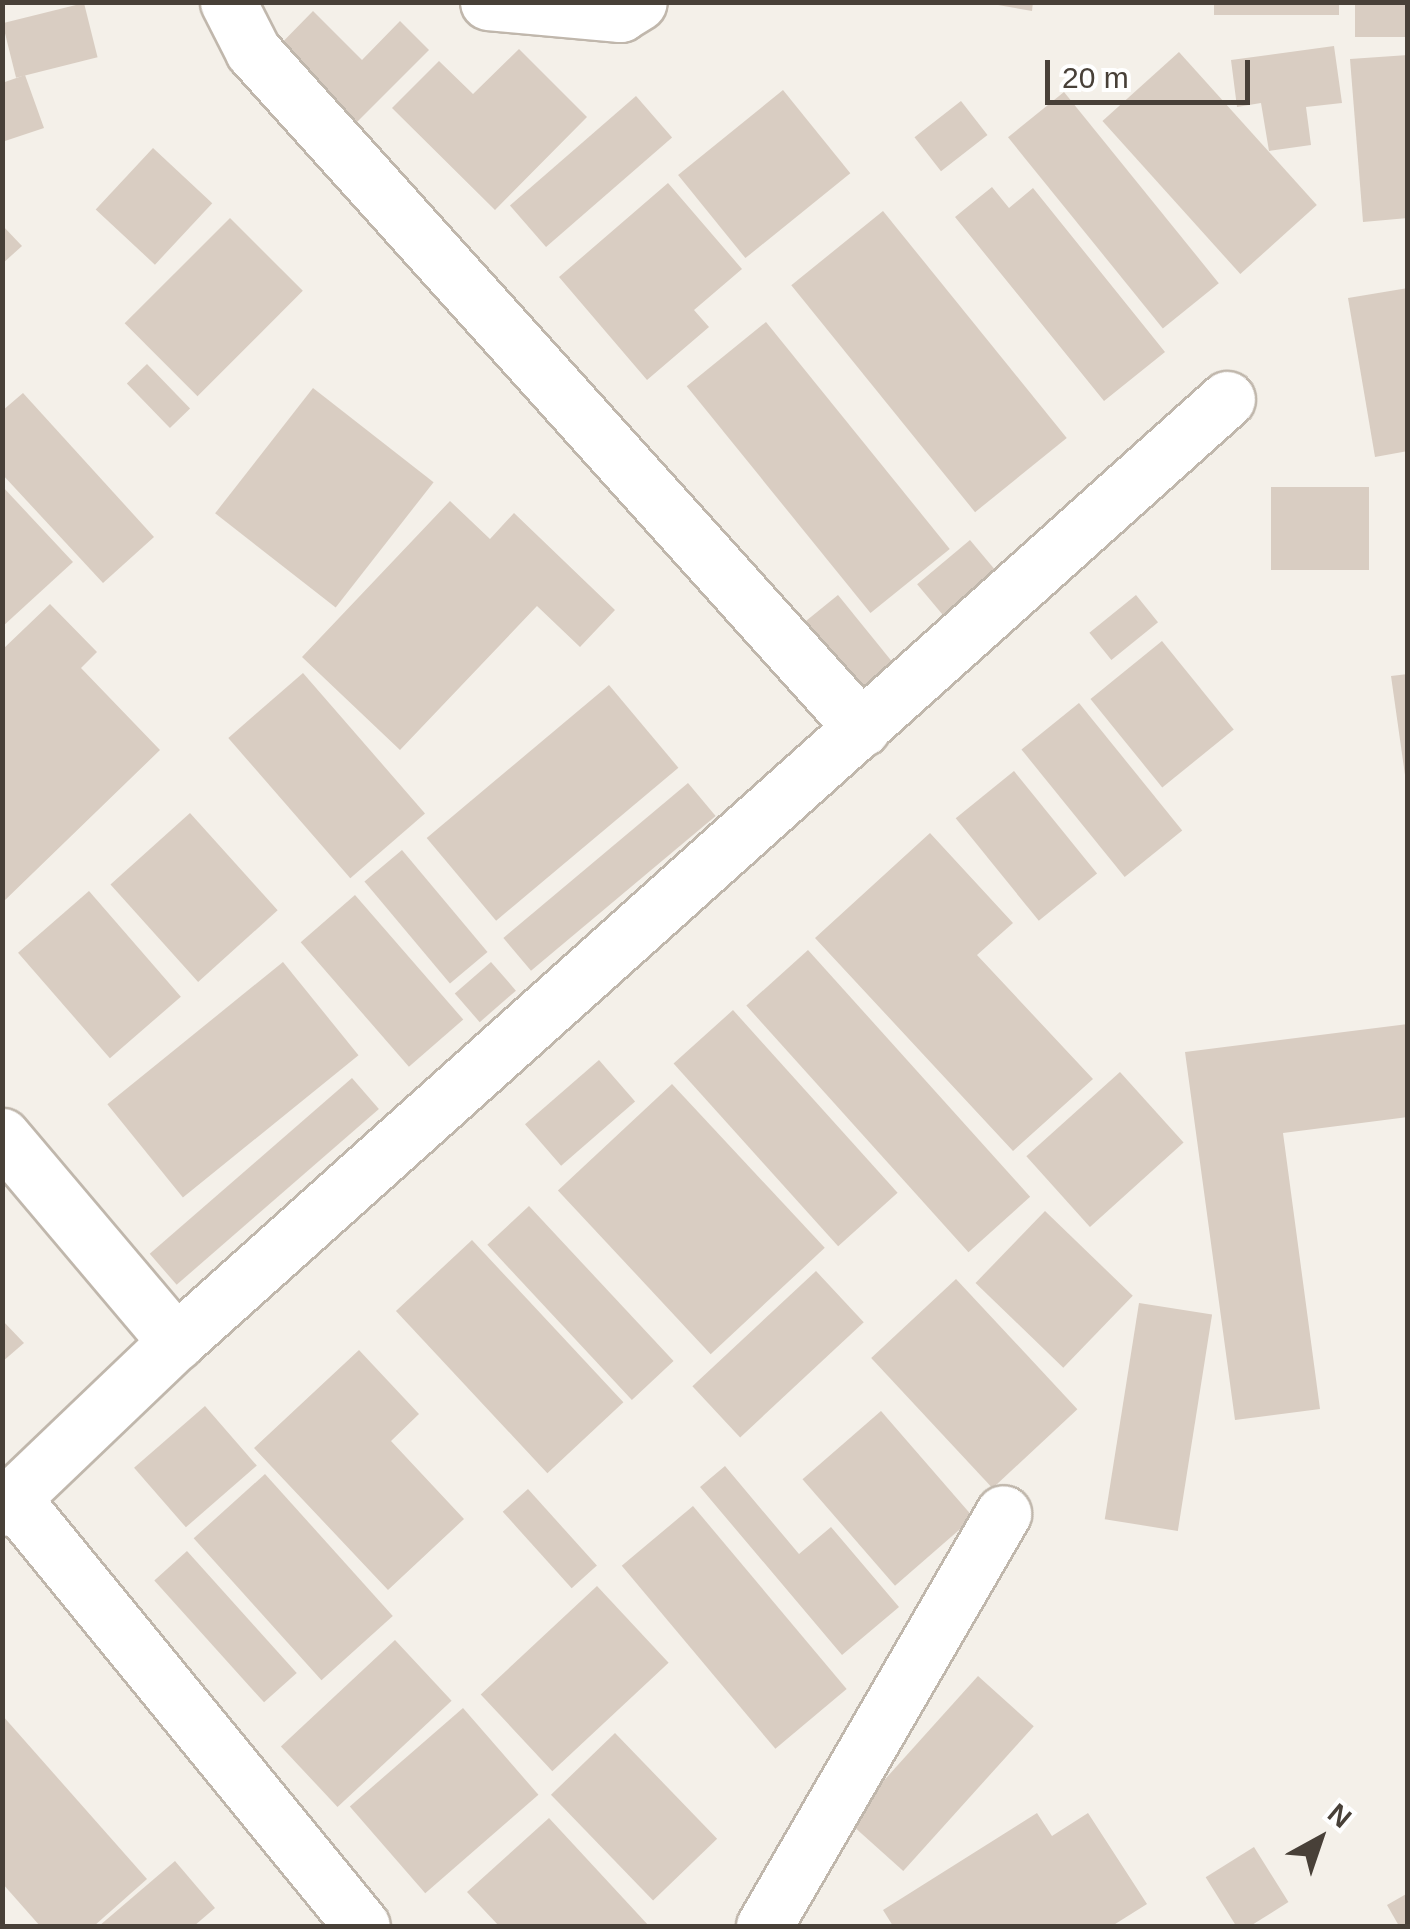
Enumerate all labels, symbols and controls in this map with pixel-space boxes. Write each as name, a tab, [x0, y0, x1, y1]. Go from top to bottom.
scale bar	[1050, 40, 1255, 102]
text: 20 m	[1062, 61, 1129, 94]
north arrow	[1270, 1789, 1370, 1889]
text: N	[1322, 1797, 1357, 1834]

